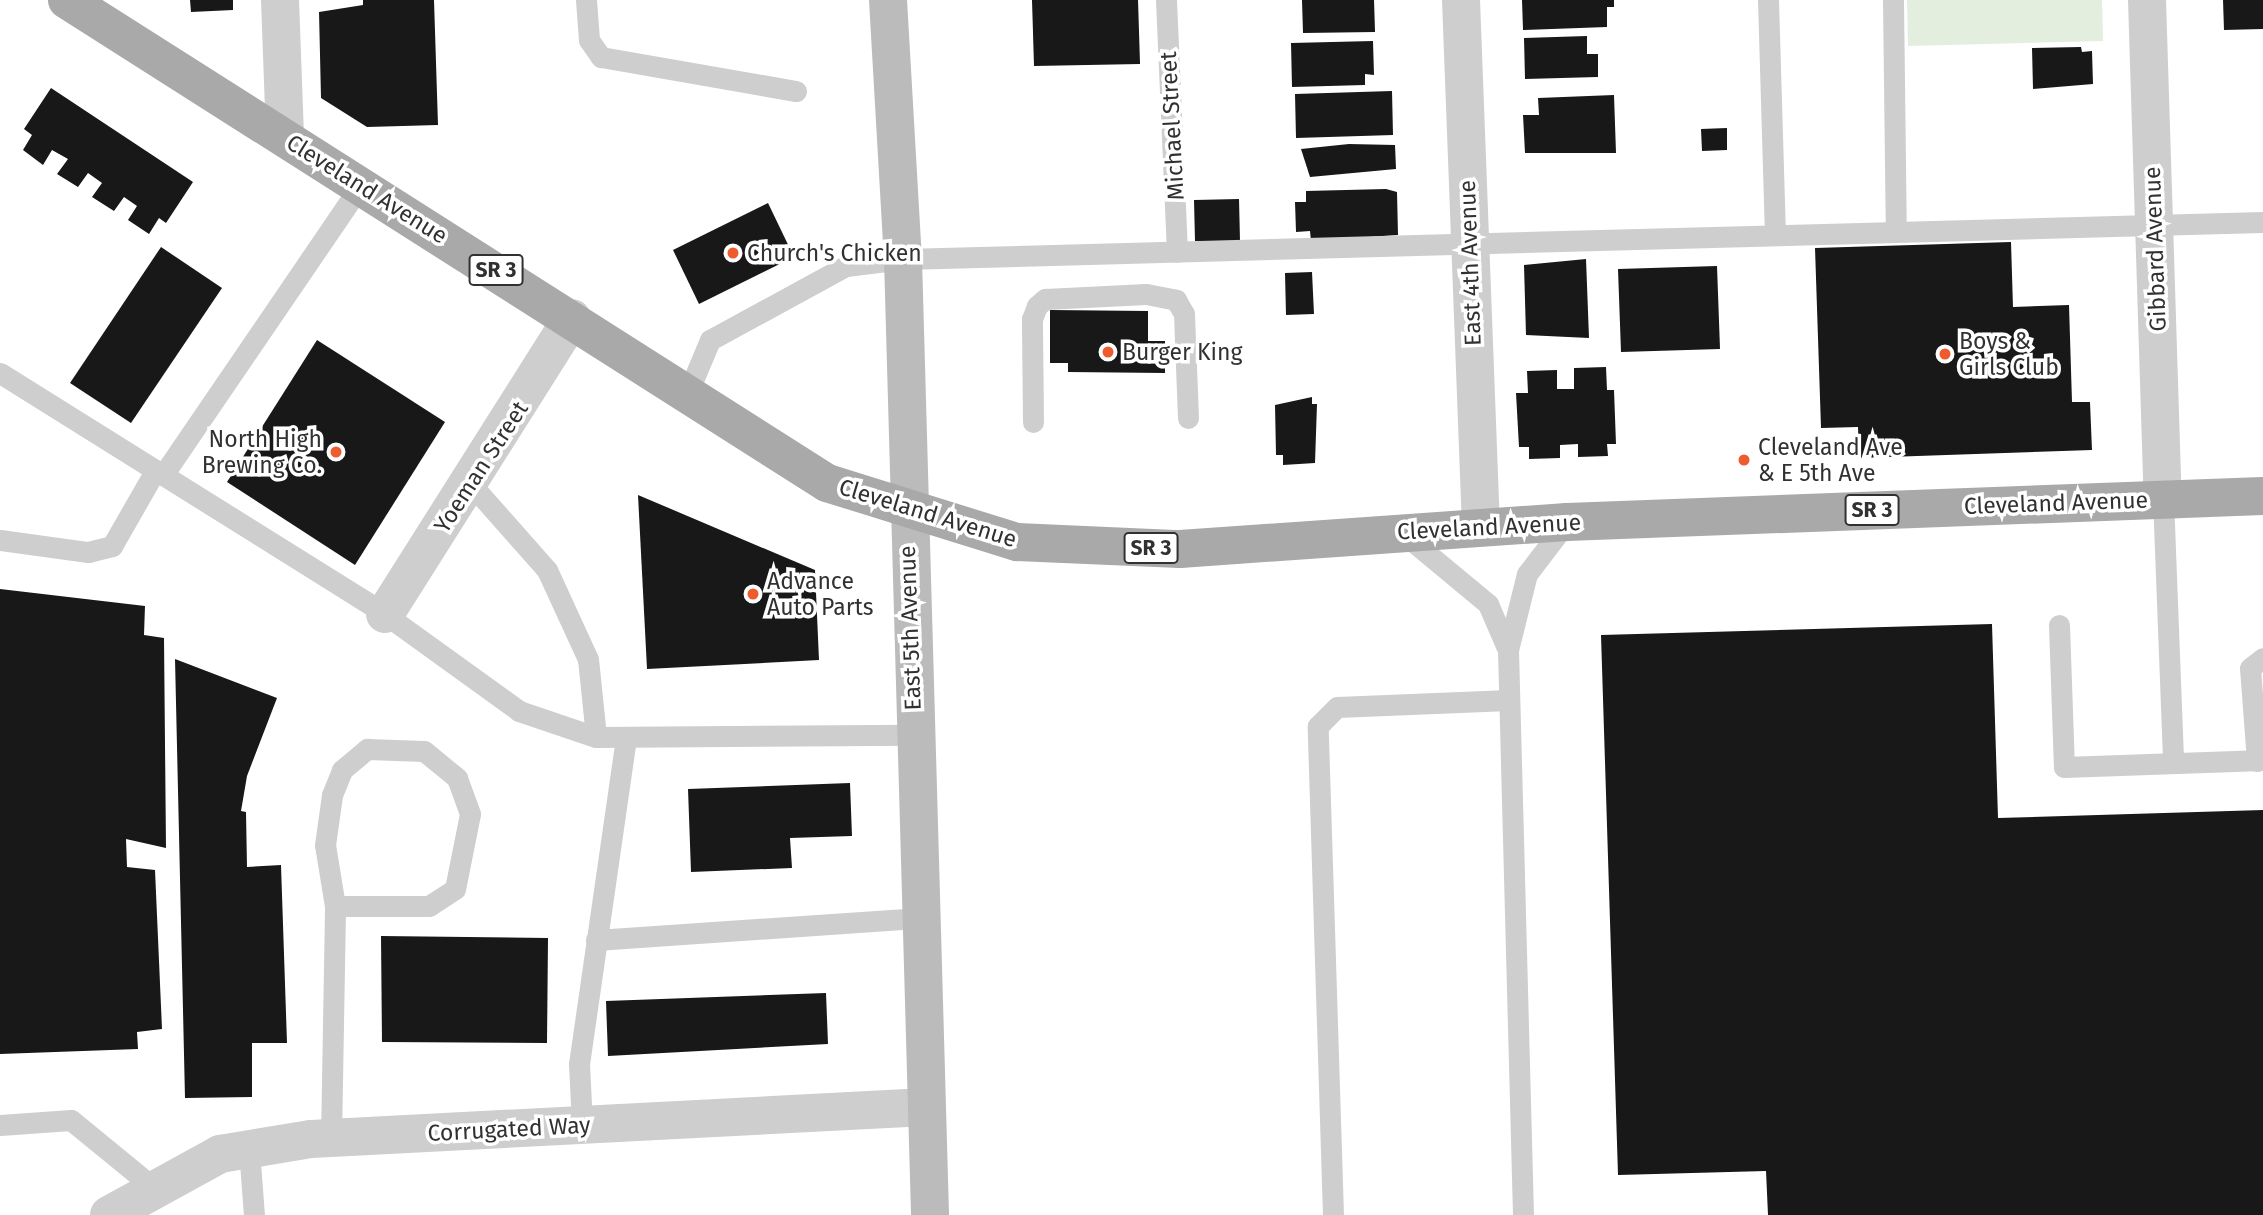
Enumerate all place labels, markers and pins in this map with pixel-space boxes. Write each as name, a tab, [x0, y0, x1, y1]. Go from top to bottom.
place label: Church's Chicken	[747, 239, 922, 267]
marker: Church's Chicken	[725, 245, 741, 261]
place label: Boys & Girls Club	[1959, 327, 2059, 381]
place label: Burger King	[1122, 338, 1242, 366]
marker: Burger King	[1100, 344, 1116, 360]
marker: Boys & Girls Club	[1937, 346, 1953, 362]
place label: North High Brewing Co.	[202, 425, 322, 479]
place label: Cleveland Ave & E 5th Ave	[1758, 433, 1903, 487]
marker: North High Brewing Co.	[328, 444, 344, 460]
marker: Cleveland Ave & E 5th Ave	[1736, 452, 1752, 468]
place label: Advance Auto Parts	[767, 567, 874, 621]
marker: Advance Auto Parts	[745, 586, 761, 602]

